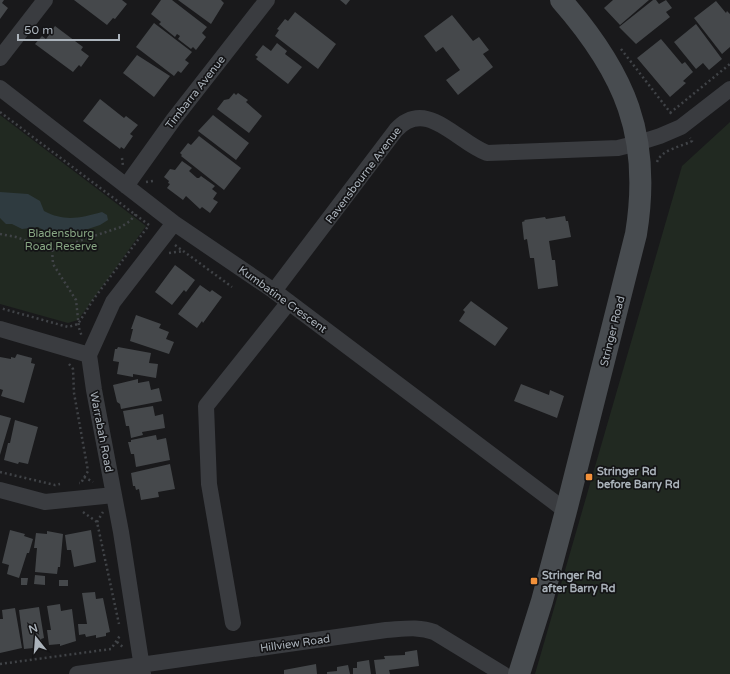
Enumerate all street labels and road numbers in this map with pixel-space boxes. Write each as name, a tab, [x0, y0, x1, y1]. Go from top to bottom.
street label: Timbarra Avenue	[163, 53, 228, 132]
street label: Ravensbourne Avenue	[323, 124, 404, 226]
street label: Kumbatine Crescent	[236, 263, 329, 336]
street label: Stringer Road	[597, 294, 628, 368]
street label: Warrabah Road	[87, 391, 116, 474]
street label: Hillview Road	[259, 632, 331, 655]

